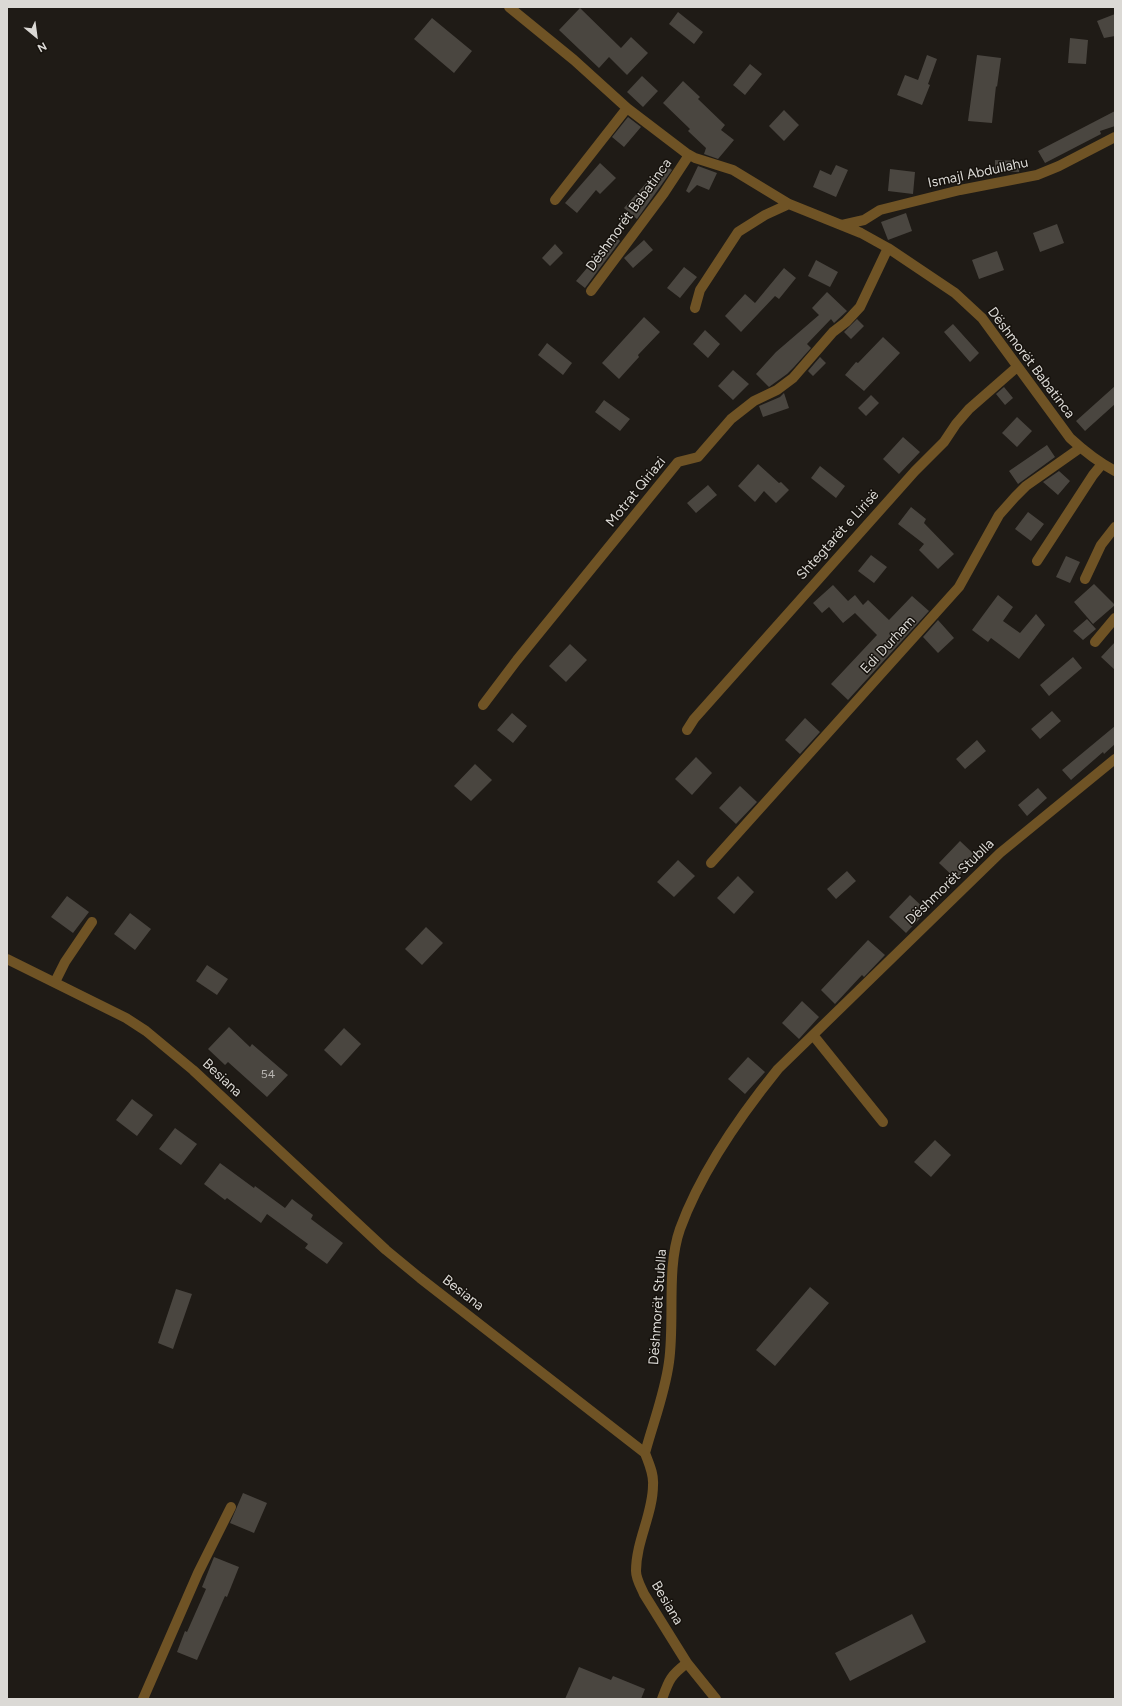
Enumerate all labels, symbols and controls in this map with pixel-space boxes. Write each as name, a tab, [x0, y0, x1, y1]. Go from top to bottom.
north arrow	[16, 16, 56, 56]
text: N	[35, 39, 49, 55]
street label: Ismajl Abdullahu	[926, 154, 1030, 192]
street label: Dëshmorët Babatinca	[583, 155, 675, 275]
street label: Dëshmorët Babatinca	[984, 304, 1078, 422]
street label: Motrat Qiriazi	[603, 454, 669, 530]
street label: Shtegtarët e Lirisë	[793, 487, 883, 583]
street label: Edi Durham	[857, 613, 919, 677]
street label: Dëshmorët Stublla	[902, 836, 998, 928]
street label: Besiana	[199, 1055, 245, 1101]
house number: 54	[261, 1067, 275, 1081]
street label: Dëshmorët Stublla	[646, 1249, 670, 1365]
street label: Besiana	[439, 1272, 487, 1314]
street label: Besiana	[647, 1578, 687, 1628]

